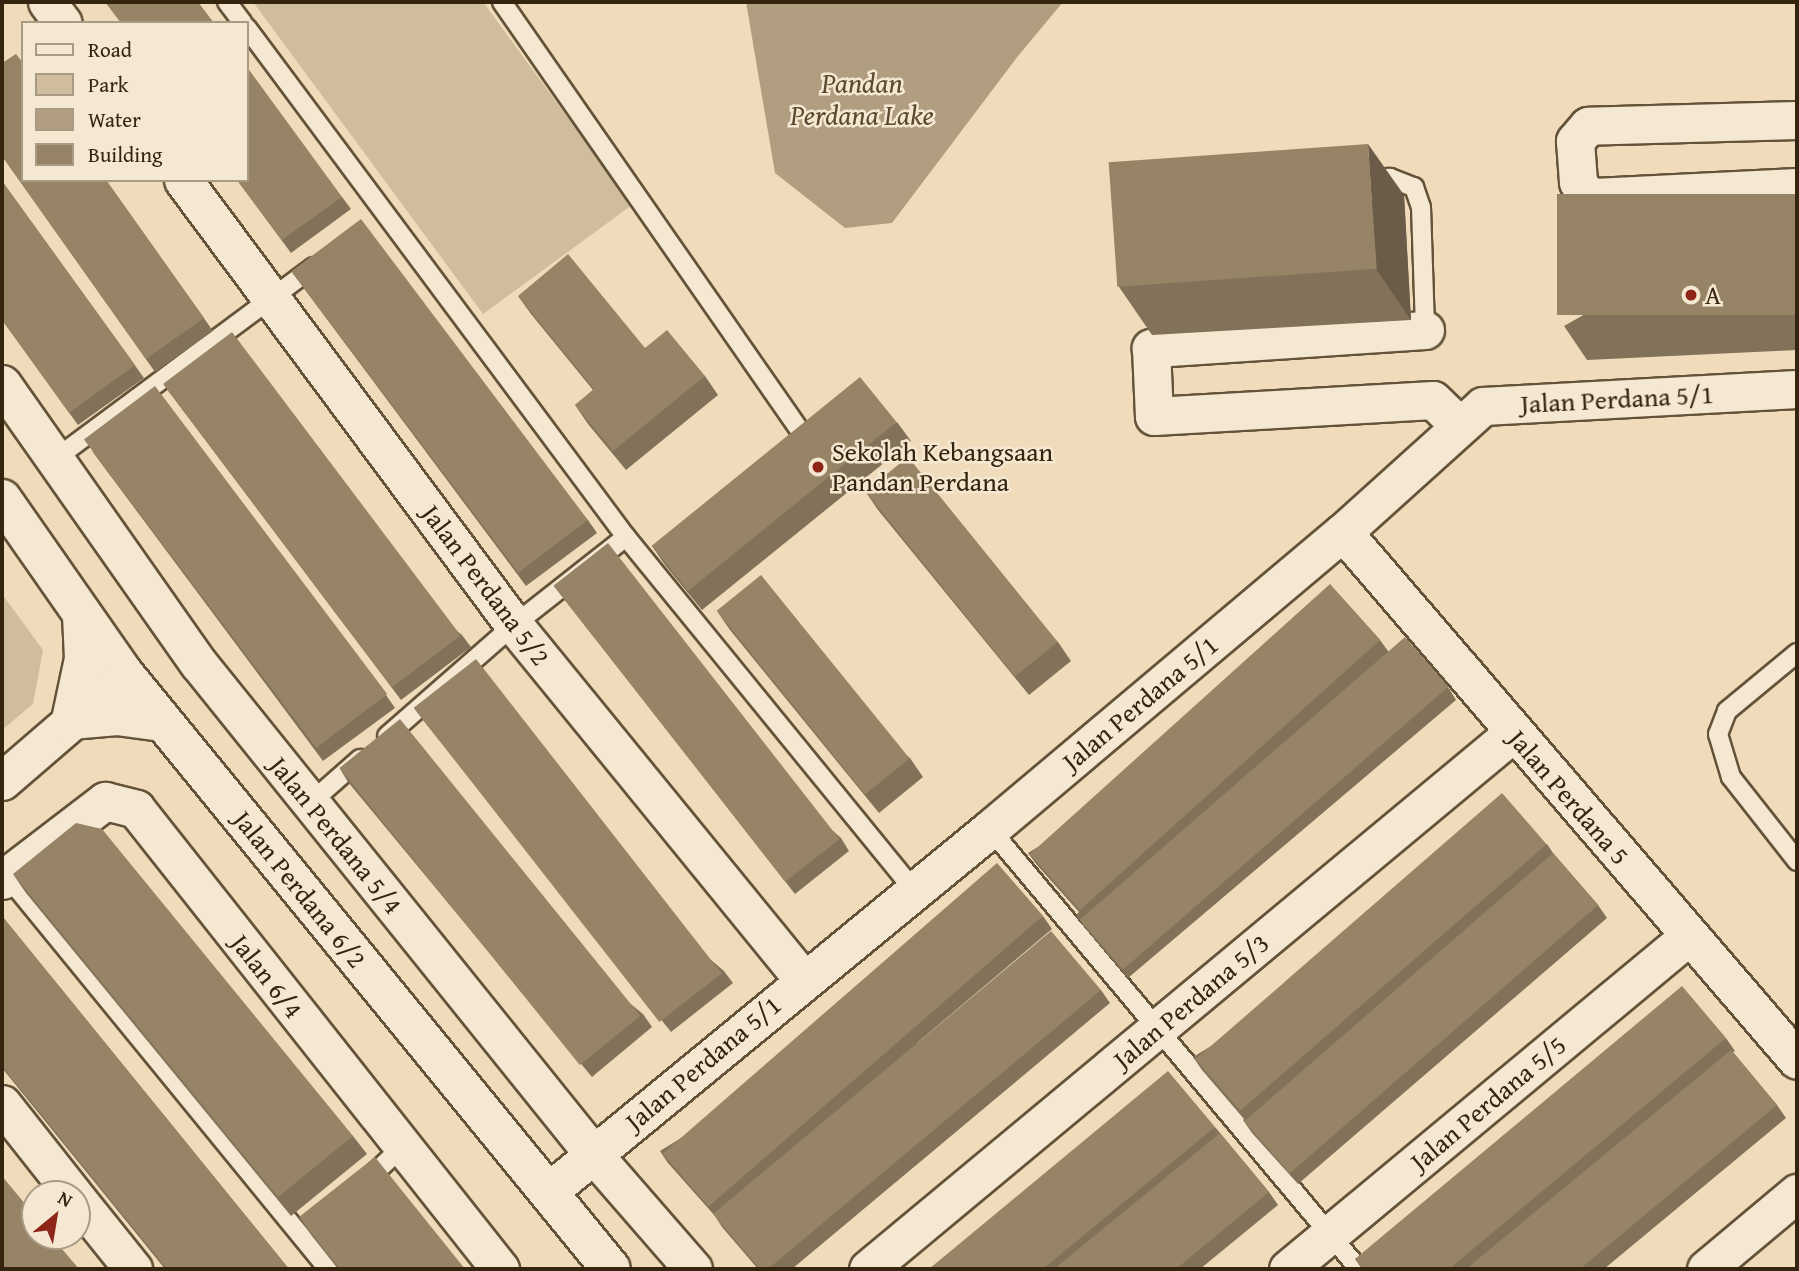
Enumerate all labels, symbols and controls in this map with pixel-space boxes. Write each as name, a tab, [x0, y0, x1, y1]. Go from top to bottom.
legend	[21, 21, 248, 182]
text: Road	[88, 34, 132, 65]
water label: Pandan Perdana Lake	[790, 66, 934, 132]
text: Park	[88, 69, 129, 100]
text: Water	[88, 104, 141, 135]
text: Building	[88, 139, 162, 170]
place label: A	[1705, 279, 1721, 311]
marker: A	[1683, 287, 1699, 303]
street label: Jalan Perdana 5/1	[1520, 378, 1714, 420]
place label: Sekolah Kebangsaan Pandan Perdana	[832, 436, 1053, 498]
marker: Sekolah Kebangsaan Pandan Perdana	[810, 459, 826, 475]
street label: Jalan Perdana 5/2	[415, 499, 557, 671]
street label: Jalan Perdana 5/1	[1056, 629, 1224, 777]
street label: Jalan Perdana 5	[1502, 723, 1636, 871]
street label: Jalan Perdana 5/4	[263, 750, 409, 920]
street label: Jalan Perdana 6/2	[227, 804, 373, 974]
street label: Jalan Perdana 5/3	[1107, 927, 1275, 1075]
street label: Jalan 6/4	[225, 928, 309, 1024]
street label: Jalan Perdana 5/1	[619, 989, 787, 1137]
street label: Jalan Perdana 5/5	[1404, 1029, 1572, 1177]
north arrow	[21, 1180, 91, 1250]
text: N	[53, 1183, 78, 1214]

